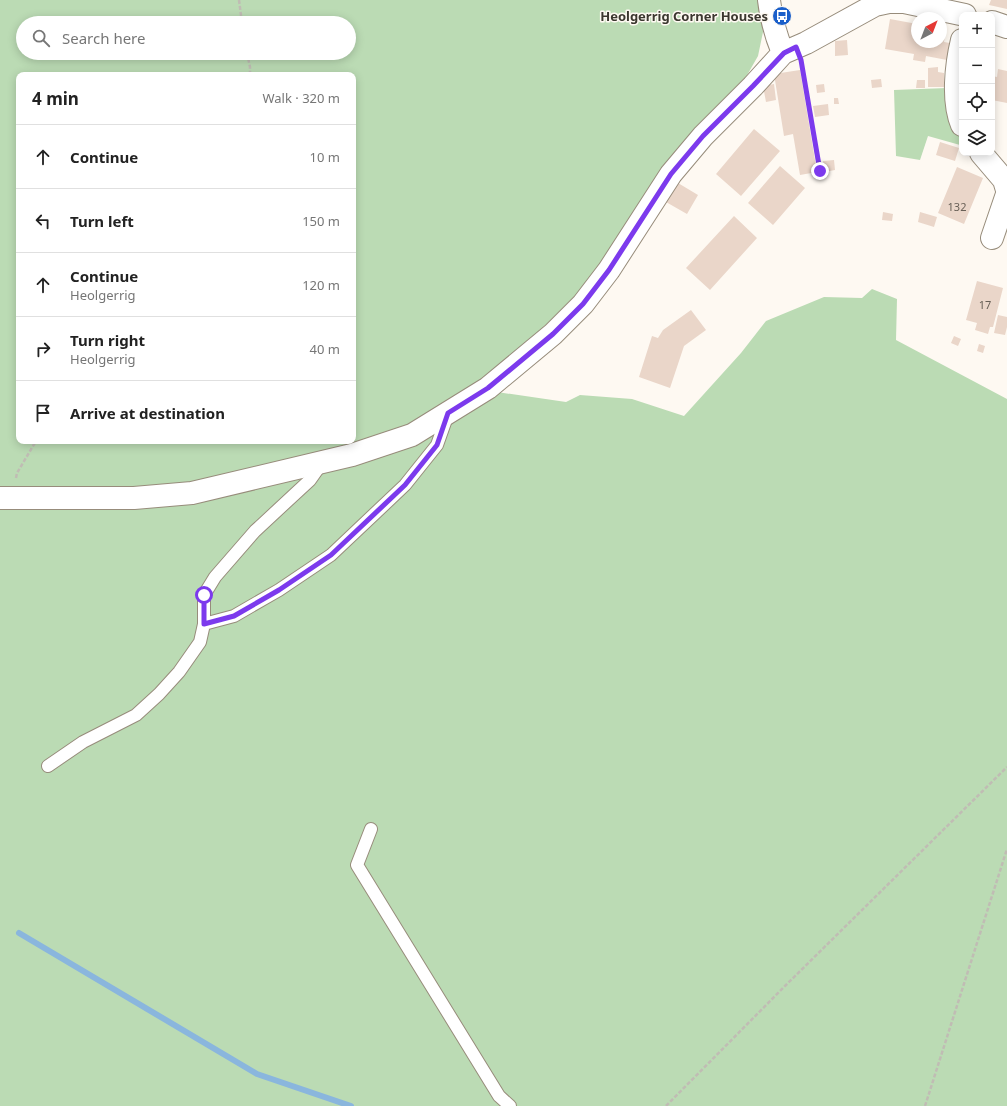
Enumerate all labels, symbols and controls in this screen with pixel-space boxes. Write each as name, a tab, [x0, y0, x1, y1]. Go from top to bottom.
bus stop icon: Heolgerrig Corner Houses	[771, 5, 793, 27]
place label: Heolgerrig Corner Houses	[600, 7, 768, 25]
north arrow	[911, 12, 947, 48]
map controls	[959, 12, 995, 156]
button: +	[959, 12, 995, 48]
search box	[16, 16, 356, 60]
icon: search	[30, 27, 52, 49]
text: Search here	[62, 28, 145, 48]
button: −	[959, 48, 995, 84]
button: locate	[959, 84, 995, 120]
text: 4 min	[32, 87, 79, 110]
text: Walk · 320 m	[262, 89, 340, 107]
button: layers	[959, 120, 995, 156]
icon: ahead	[32, 146, 54, 168]
text: Continue	[70, 147, 138, 167]
text: 10 m	[310, 148, 340, 166]
route end	[811, 162, 829, 180]
house number: 132	[948, 199, 966, 214]
icon: left	[32, 210, 54, 232]
text: Turn left	[70, 211, 134, 231]
text: 150 m	[302, 212, 340, 230]
text: Continue	[70, 266, 138, 286]
icon: ahead	[32, 274, 54, 296]
text: 120 m	[302, 276, 340, 294]
text: Heolgerrig	[70, 286, 136, 304]
house number: 17	[979, 297, 991, 312]
text: Turn right	[70, 330, 145, 350]
icon: right	[32, 338, 54, 360]
text: 40 m	[310, 340, 340, 358]
text: Heolgerrig	[70, 350, 136, 368]
icon: arrive	[32, 402, 54, 424]
text: Arrive at destination	[70, 403, 225, 423]
route start	[195, 586, 213, 604]

